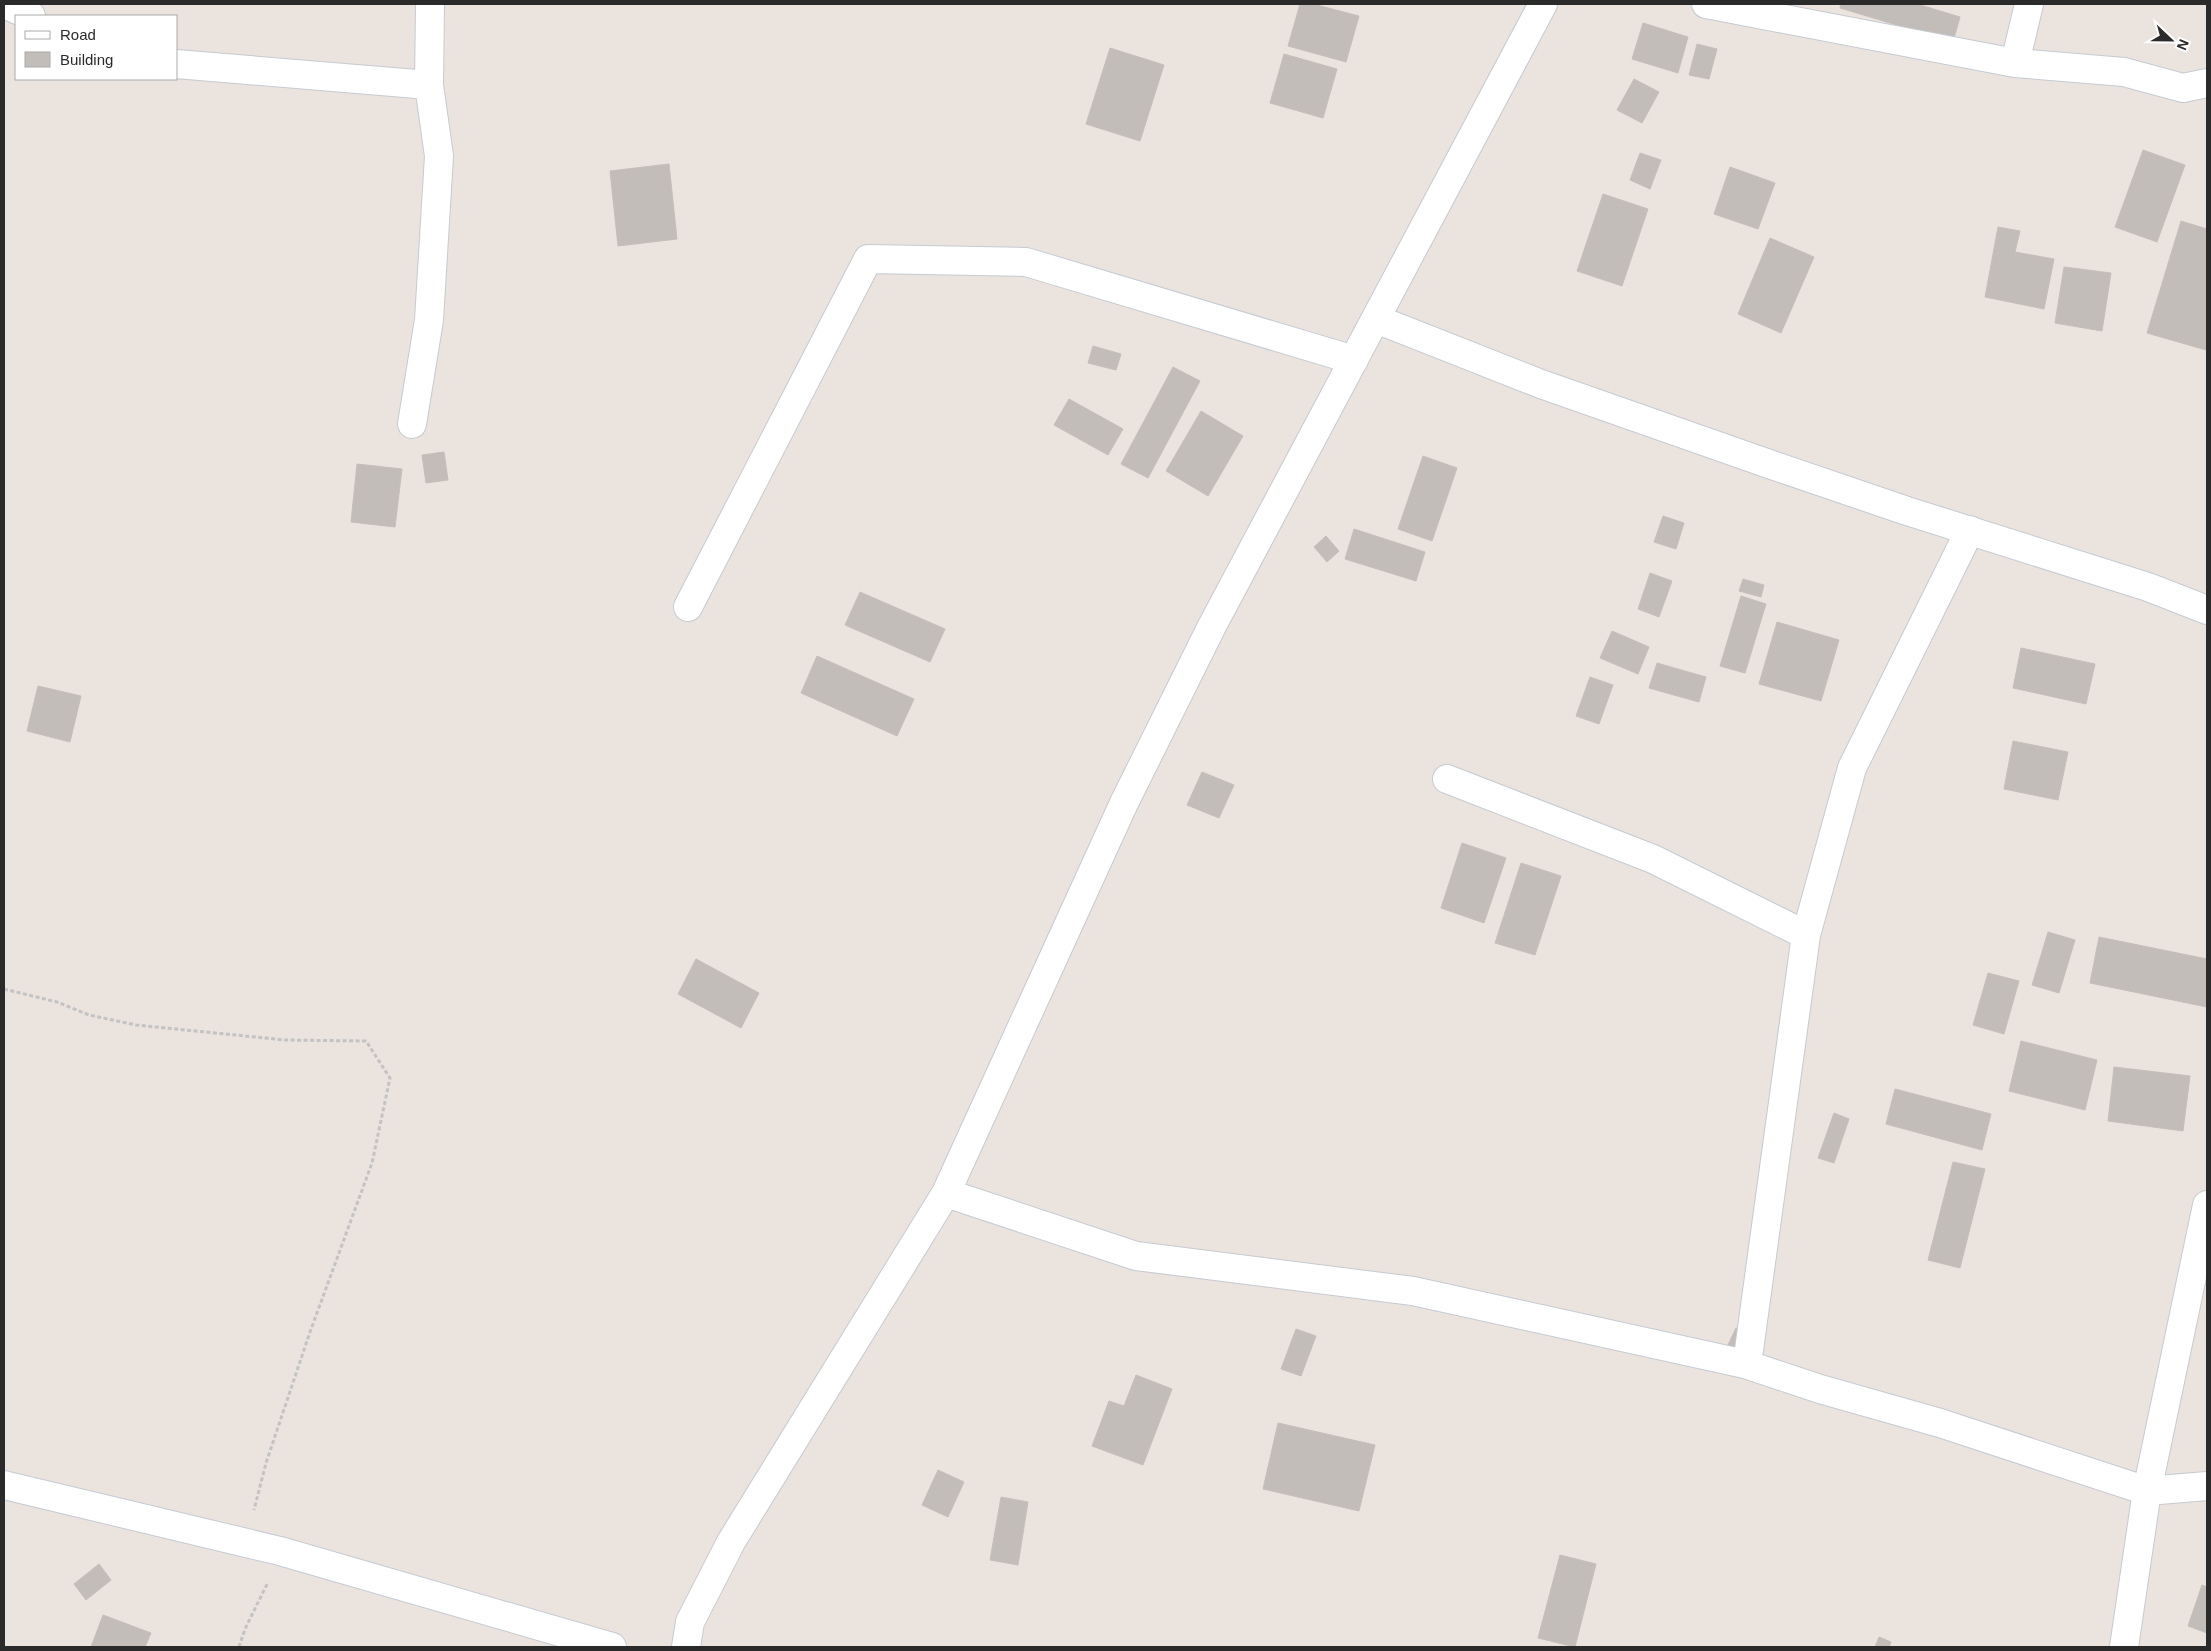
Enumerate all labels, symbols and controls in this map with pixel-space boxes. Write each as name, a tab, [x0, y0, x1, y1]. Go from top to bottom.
legend	[15, 15, 178, 80]
north arrow	[2146, 15, 2196, 65]
text: Road	[60, 26, 96, 43]
text: N	[2174, 37, 2192, 53]
text: Building	[60, 51, 113, 68]

